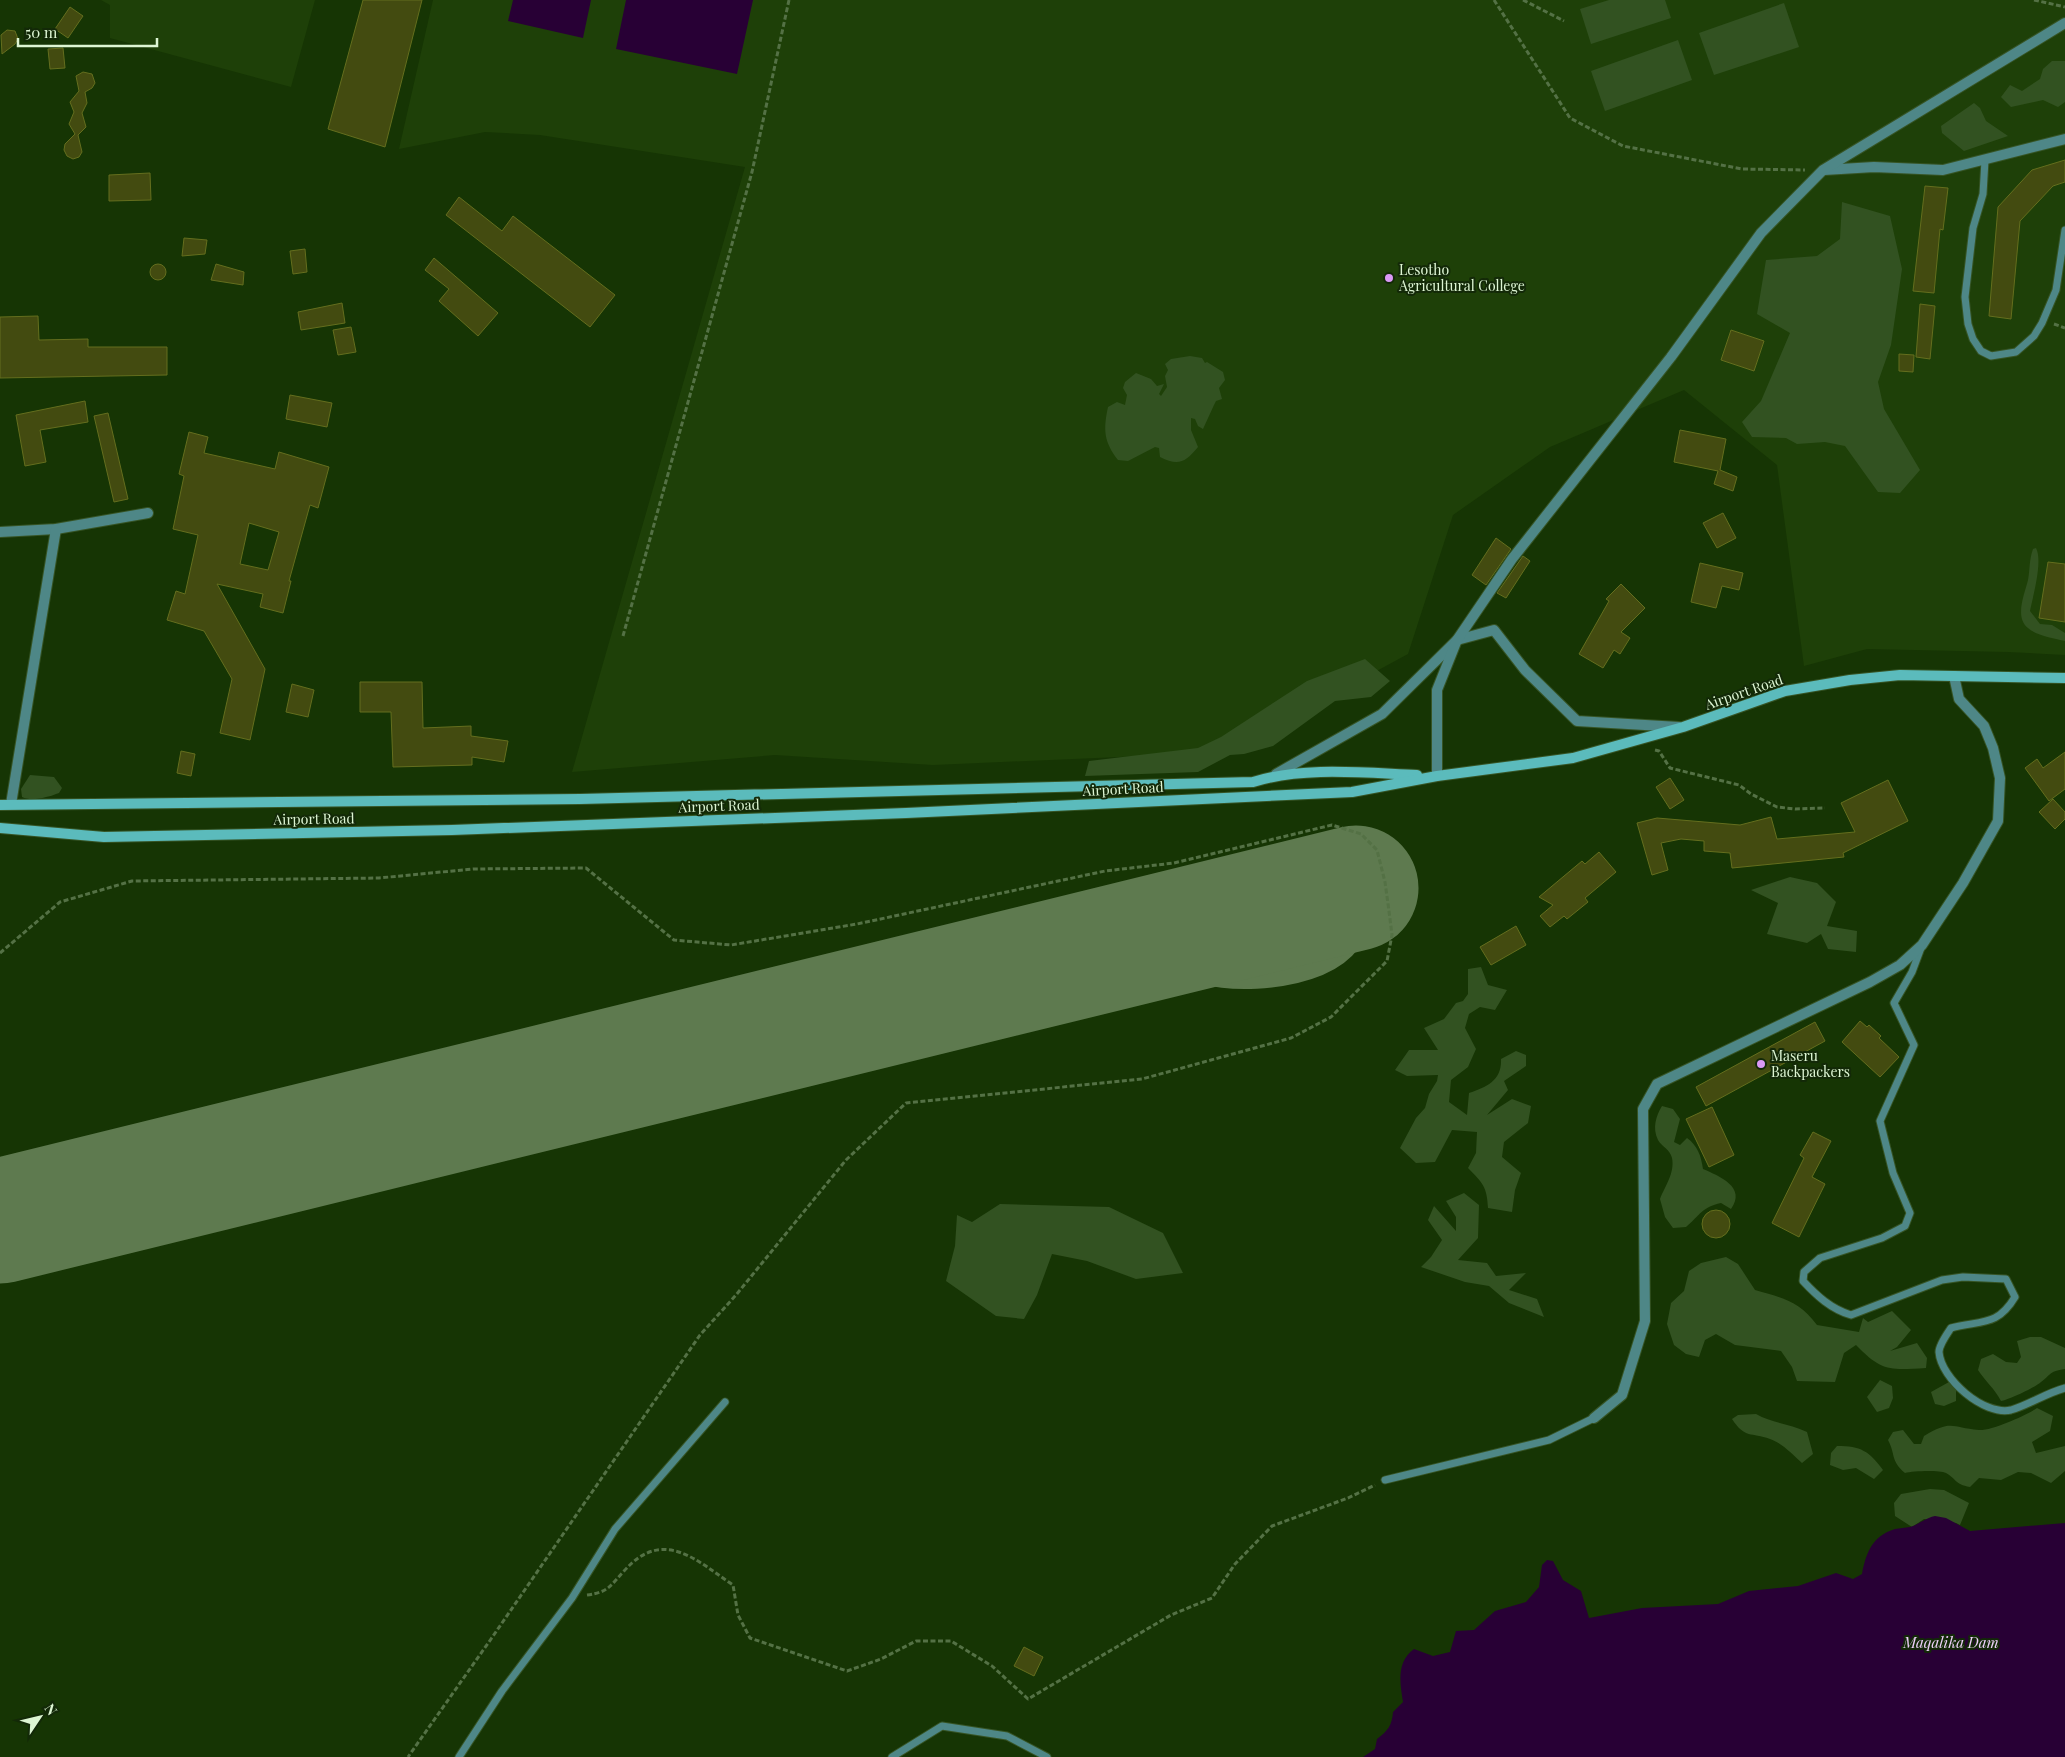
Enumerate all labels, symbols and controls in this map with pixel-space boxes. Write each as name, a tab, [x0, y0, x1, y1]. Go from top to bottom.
scale bar	[18, 15, 156, 47]
text: 50 m	[25, 22, 58, 42]
place label: Lesotho Agricultural College	[1398, 260, 1525, 295]
marker: Lesotho Agricultural College	[1383, 272, 1395, 284]
street label: Airport Road	[1701, 669, 1785, 714]
street label: Airport Road	[1081, 777, 1164, 800]
street label: Airport Road	[677, 795, 760, 816]
street label: Airport Road	[272, 808, 355, 829]
place label: Maseru Backpackers	[1771, 1046, 1850, 1081]
marker: Maseru Backpackers	[1755, 1058, 1767, 1070]
water label: Maqalika Dam	[1902, 1632, 1999, 1652]
north arrow	[15, 1692, 65, 1742]
text: N	[40, 1700, 62, 1719]

